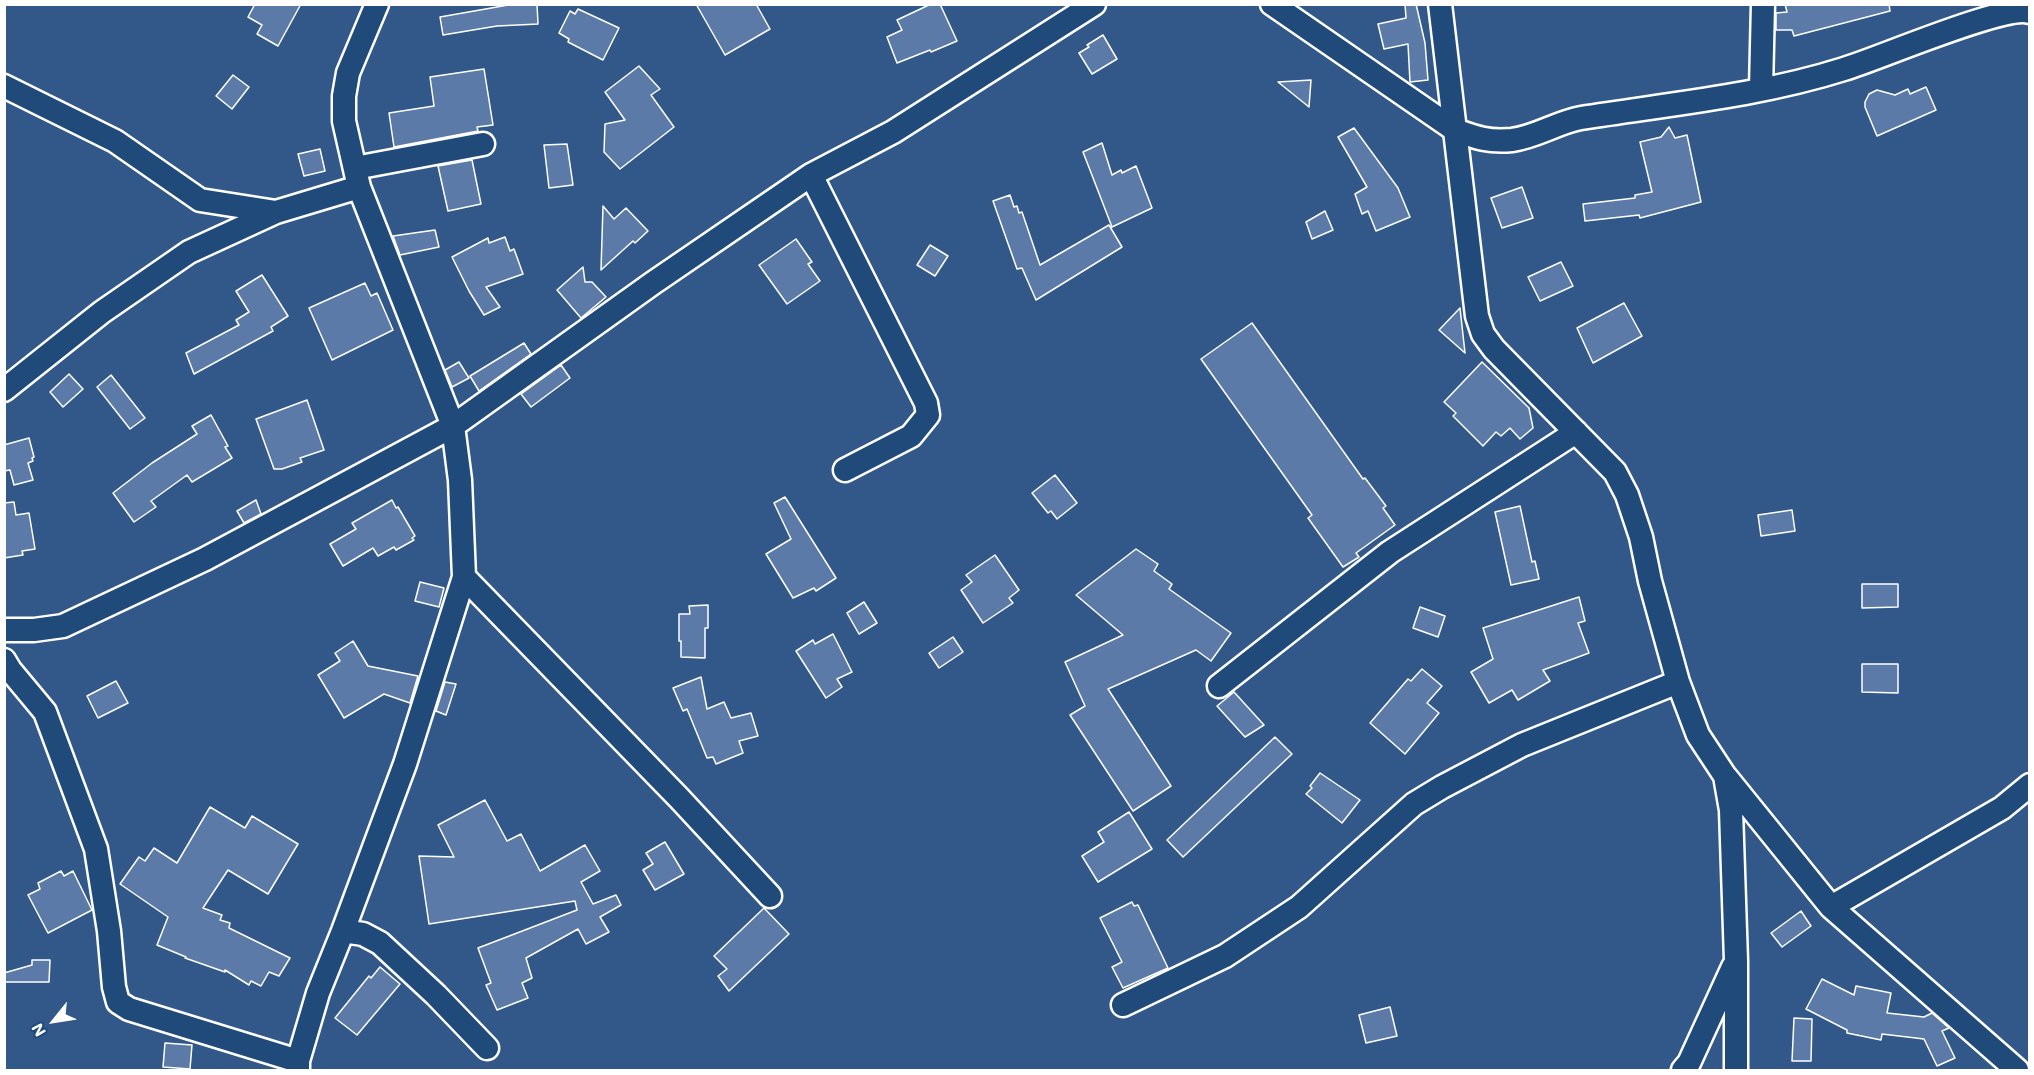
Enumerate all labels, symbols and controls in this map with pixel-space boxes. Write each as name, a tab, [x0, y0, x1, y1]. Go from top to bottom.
north arrow	[24, 991, 84, 1051]
text: N	[26, 1020, 50, 1041]

